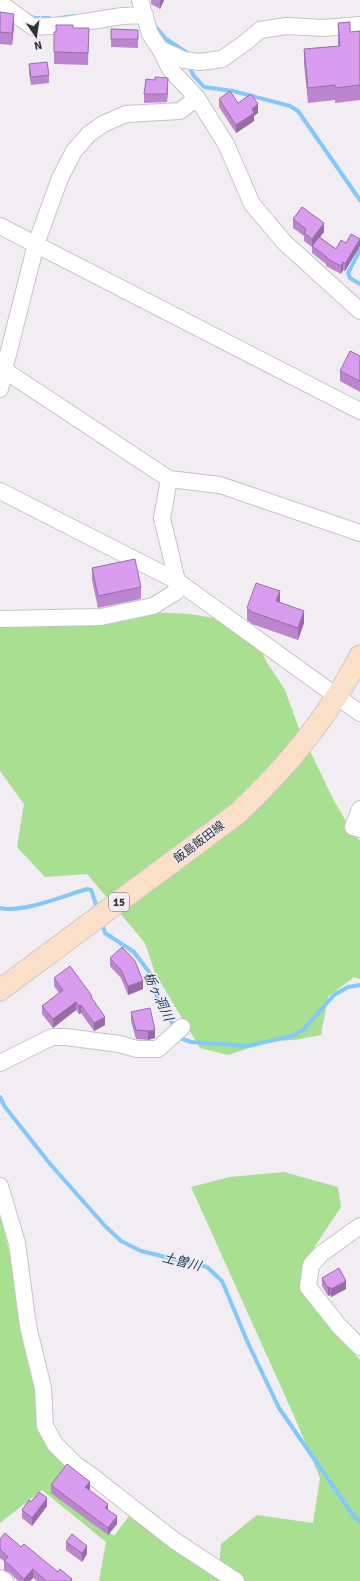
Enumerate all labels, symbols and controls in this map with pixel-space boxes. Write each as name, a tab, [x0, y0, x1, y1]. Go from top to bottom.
north arrow	[16, 16, 56, 56]
text: N	[33, 38, 43, 52]
street label: 飯島飯田線	[171, 818, 228, 866]
road number: 15	[109, 893, 129, 911]
water label: 栃ヶ洞川	[140, 969, 177, 1025]
water label: 土曽川	[161, 1249, 205, 1275]

